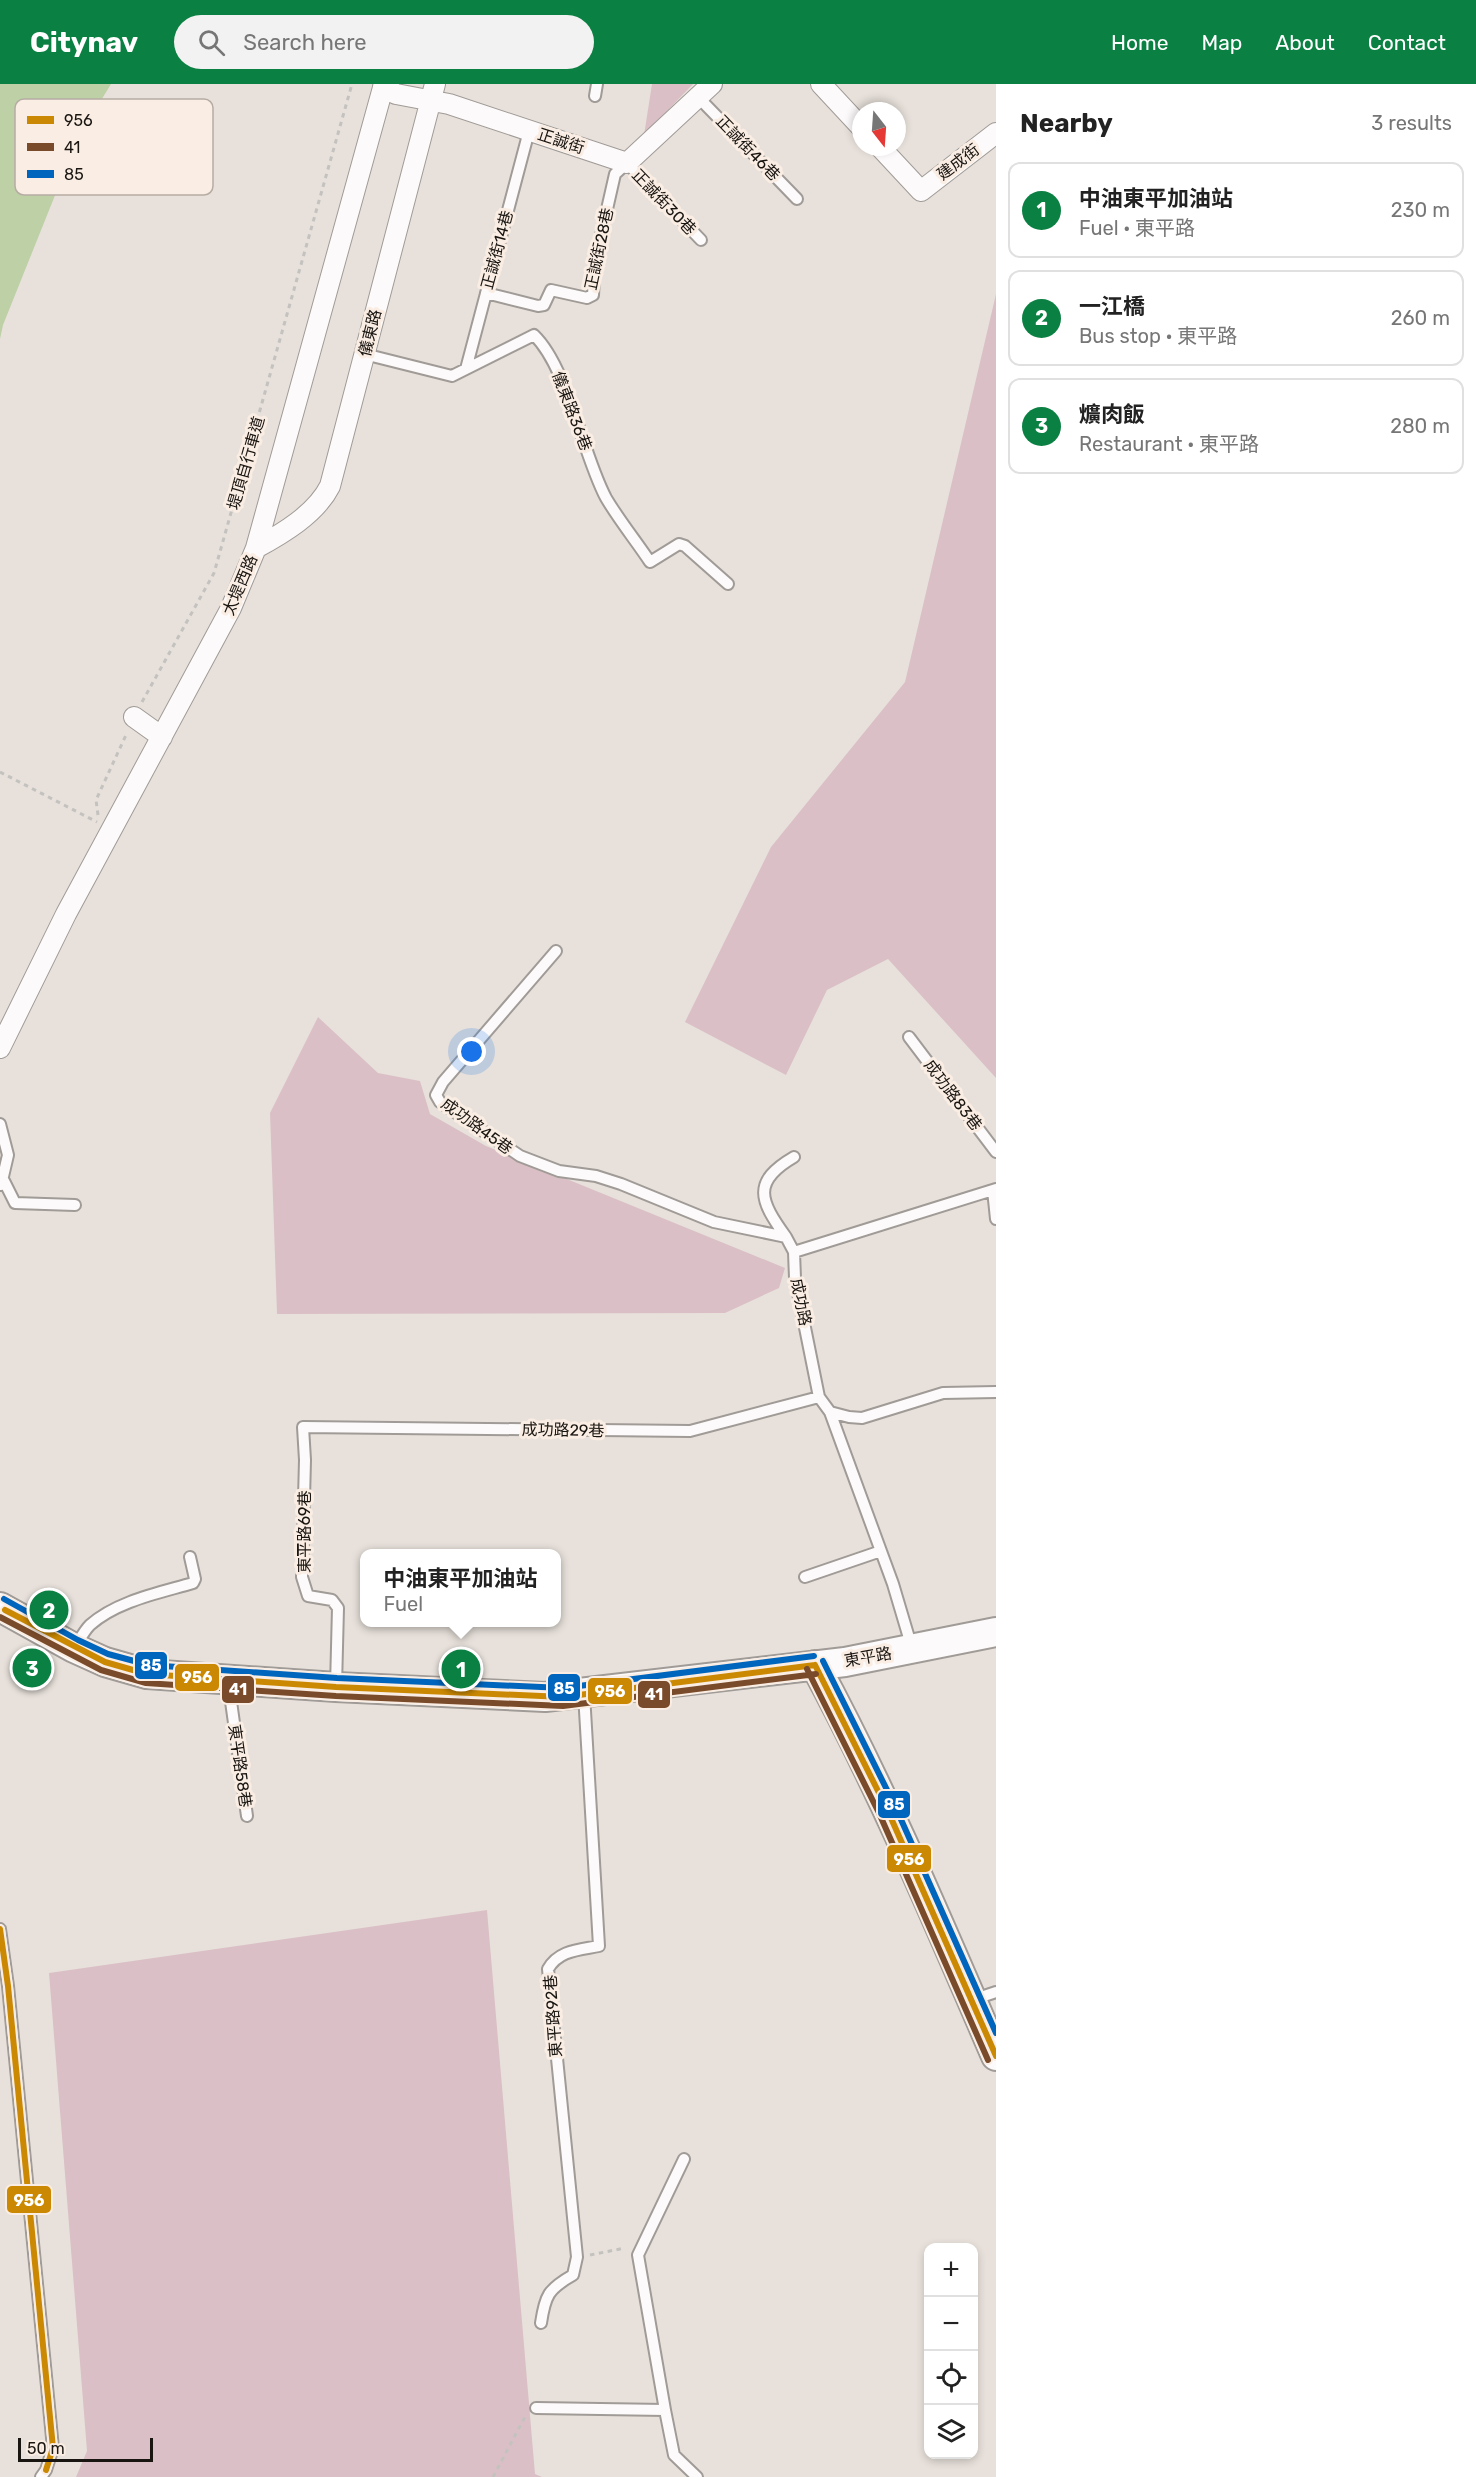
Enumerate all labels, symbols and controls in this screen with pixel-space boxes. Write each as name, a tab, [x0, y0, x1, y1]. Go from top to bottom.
search box	[174, 15, 594, 69]
text: Citynav	[30, 26, 138, 59]
icon: search	[195, 26, 228, 59]
text: Search here	[243, 29, 367, 56]
text: Home	[1111, 30, 1168, 55]
text: Map	[1201, 30, 1242, 55]
text: About	[1275, 30, 1335, 55]
text: Contact	[1368, 30, 1446, 55]
legend	[15, 99, 213, 195]
north arrow	[852, 102, 906, 156]
text: Nearby	[1020, 108, 1113, 139]
text: 956	[64, 111, 93, 130]
street label: 正誠街46巷	[712, 111, 784, 185]
text: 3 results	[1371, 111, 1452, 135]
street label: 正誠街	[535, 125, 587, 157]
text: 41	[64, 138, 80, 157]
street label: 建成街	[933, 140, 983, 184]
text: 85	[64, 165, 84, 184]
street label: 正誠街30巷	[628, 165, 700, 239]
text: 中油東平加油站	[1079, 185, 1233, 212]
text: 1	[1037, 198, 1046, 222]
text: 230 m	[1391, 198, 1450, 222]
street label: 正誠街28巷	[581, 206, 617, 292]
street label: 正誠街14巷	[477, 209, 517, 291]
text: Fuel · 東平路	[1079, 216, 1195, 240]
text: 一江橋	[1079, 293, 1145, 320]
text: 2	[1035, 306, 1048, 330]
text: 260 m	[1391, 306, 1450, 330]
street label: 儀東路	[355, 307, 385, 359]
text: Bus stop · 東平路	[1079, 324, 1237, 348]
street label: 儀東路36巷	[548, 369, 596, 453]
text: 爌肉飯	[1079, 401, 1145, 428]
street label: 堤頂自行車道	[224, 414, 268, 512]
text: 3	[1035, 414, 1048, 438]
text: 280 m	[1390, 414, 1450, 438]
text: Restaurant · 東平路	[1079, 432, 1259, 456]
street label: 太堤西路	[219, 552, 261, 618]
your location	[457, 1037, 486, 1066]
street label: 成功路83巷	[920, 1056, 986, 1134]
street label: 成功路45巷	[438, 1094, 516, 1158]
street label: 成功路	[787, 1277, 815, 1327]
street label: 成功路29巷	[521, 1420, 605, 1440]
street label: 東平路69巷	[295, 1490, 314, 1574]
popup	[360, 1549, 561, 1627]
text: 中油東平加油站	[383, 1565, 538, 1592]
pin: 2	[29, 1588, 68, 1633]
text: Fuel	[383, 1592, 423, 1616]
street label: 東平路	[843, 1643, 893, 1671]
pin: 3	[12, 1646, 51, 1690]
pin: 1	[442, 1646, 480, 1692]
line badge: 85	[134, 1651, 168, 1680]
text: 85	[140, 1656, 162, 1675]
line badge: 956	[174, 1663, 220, 1692]
text: 956	[181, 1668, 213, 1687]
line badge: 85	[547, 1673, 581, 1702]
line badge: 41	[221, 1675, 255, 1704]
line badge: 956	[587, 1677, 633, 1705]
text: 85	[553, 1679, 575, 1698]
text: 41	[229, 1680, 247, 1699]
line badge: 41	[637, 1680, 671, 1709]
text: 956	[594, 1682, 626, 1701]
text: 41	[645, 1685, 663, 1704]
street label: 東平路58巷	[225, 1723, 255, 1809]
line badge: 85	[877, 1790, 911, 1819]
text: 85	[883, 1795, 905, 1814]
line badge: 956	[886, 1844, 932, 1873]
text: 956	[893, 1850, 925, 1869]
street label: 東平路92巷	[541, 1974, 565, 2058]
line badge: 956	[6, 2185, 52, 2214]
text: 956	[13, 2191, 45, 2210]
map controls	[924, 2243, 978, 2459]
button: +	[924, 2243, 978, 2297]
button: −	[924, 2297, 978, 2351]
button: locate	[924, 2351, 978, 2405]
button: layers	[924, 2405, 978, 2459]
scale bar	[18, 2435, 153, 2462]
text: 50 m	[27, 2439, 65, 2458]

